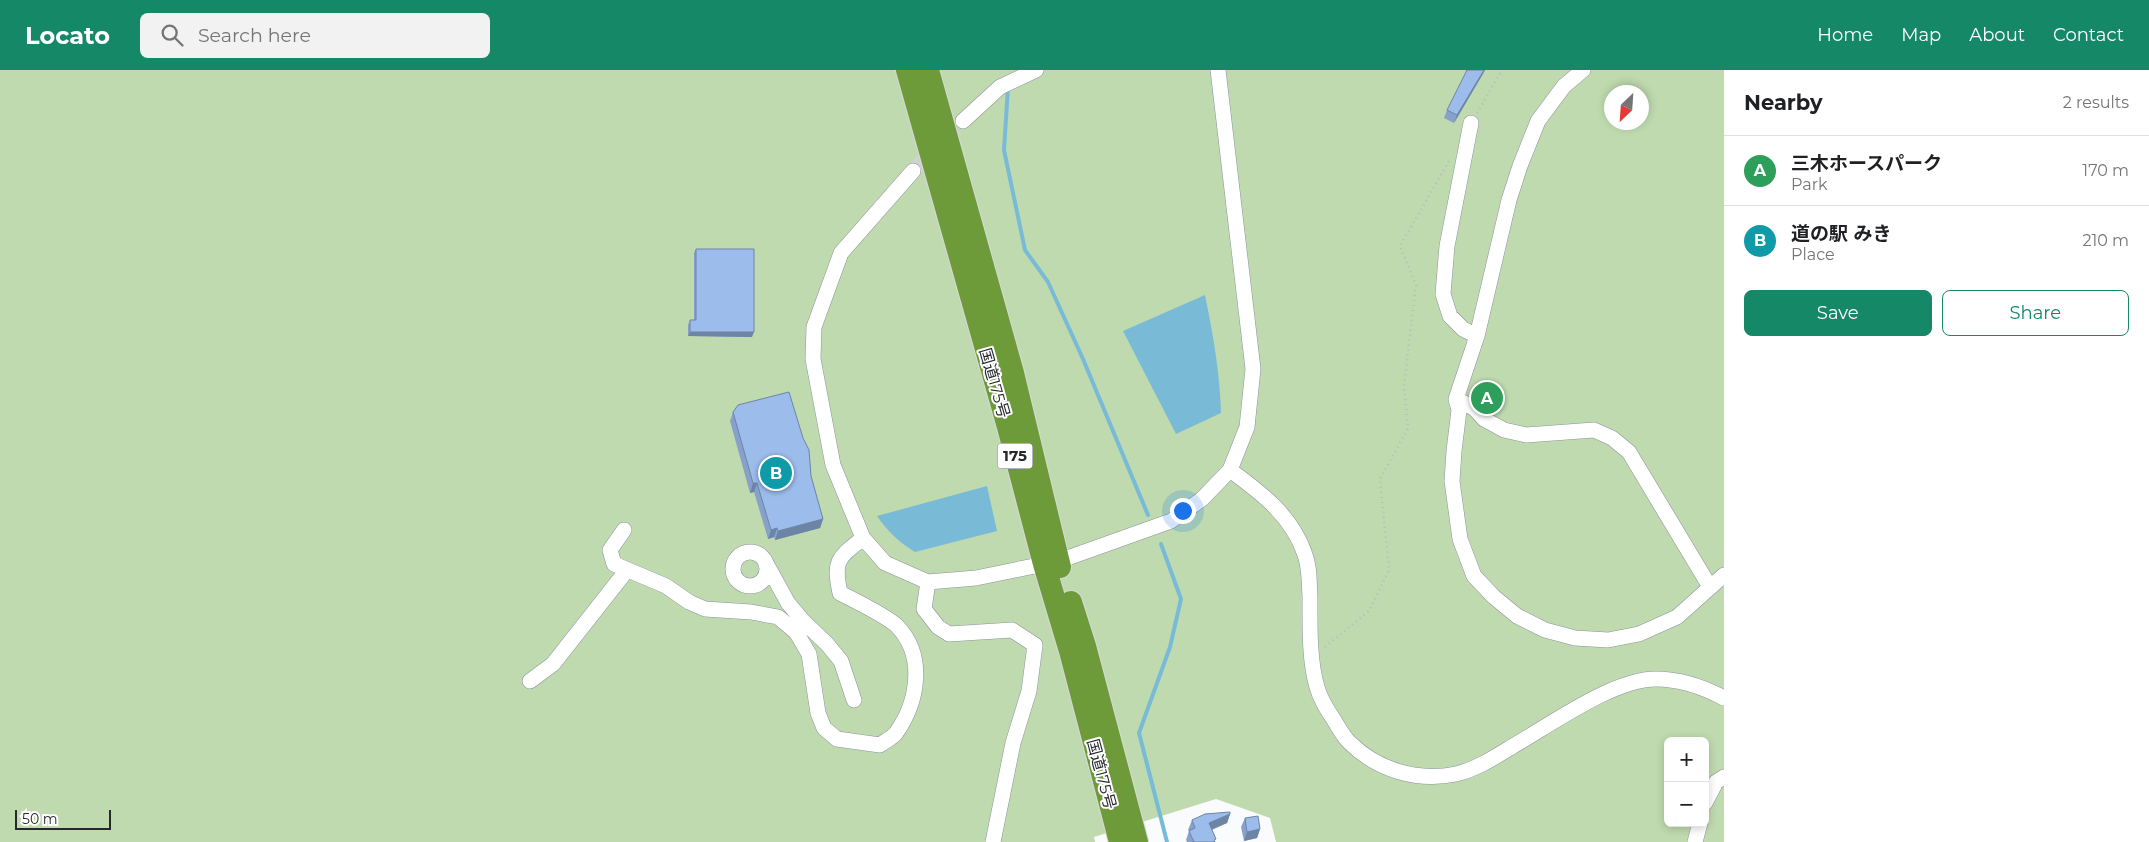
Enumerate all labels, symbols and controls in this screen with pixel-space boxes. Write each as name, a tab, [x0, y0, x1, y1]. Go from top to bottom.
search box	[140, 13, 490, 58]
text: Locato	[25, 21, 110, 50]
icon: search	[158, 21, 186, 49]
text: Search here	[198, 24, 311, 47]
text: Home	[1817, 24, 1873, 46]
text: Map	[1901, 24, 1941, 46]
text: About	[1969, 24, 2025, 46]
text: Contact	[2053, 24, 2124, 46]
north arrow	[1604, 85, 1649, 130]
text: Nearby	[1744, 90, 1823, 115]
text: 2 results	[2063, 93, 2129, 112]
text: 三木ホースパーク	[1791, 152, 1942, 175]
text: A	[1754, 161, 1766, 180]
text: 170 m	[2082, 161, 2129, 180]
text: Park	[1791, 175, 1828, 194]
text: 道の駅 みき	[1791, 222, 1891, 245]
text: B	[1754, 231, 1766, 250]
text: 210 m	[2082, 231, 2129, 250]
text: Place	[1791, 245, 1835, 264]
button: Save	[1744, 290, 1932, 336]
button: Share	[1942, 290, 2129, 336]
street label: 国道175号	[975, 346, 1014, 420]
pin: A	[1471, 379, 1503, 417]
road number: 175	[998, 444, 1032, 468]
pin: B	[760, 454, 792, 492]
your location	[1170, 498, 1196, 524]
street label: 国道175号	[1083, 737, 1120, 811]
map controls	[1664, 737, 1709, 827]
button: +	[1664, 737, 1709, 782]
button: −	[1664, 782, 1709, 827]
scale bar	[15, 807, 111, 830]
text: 50 m	[22, 810, 58, 828]

